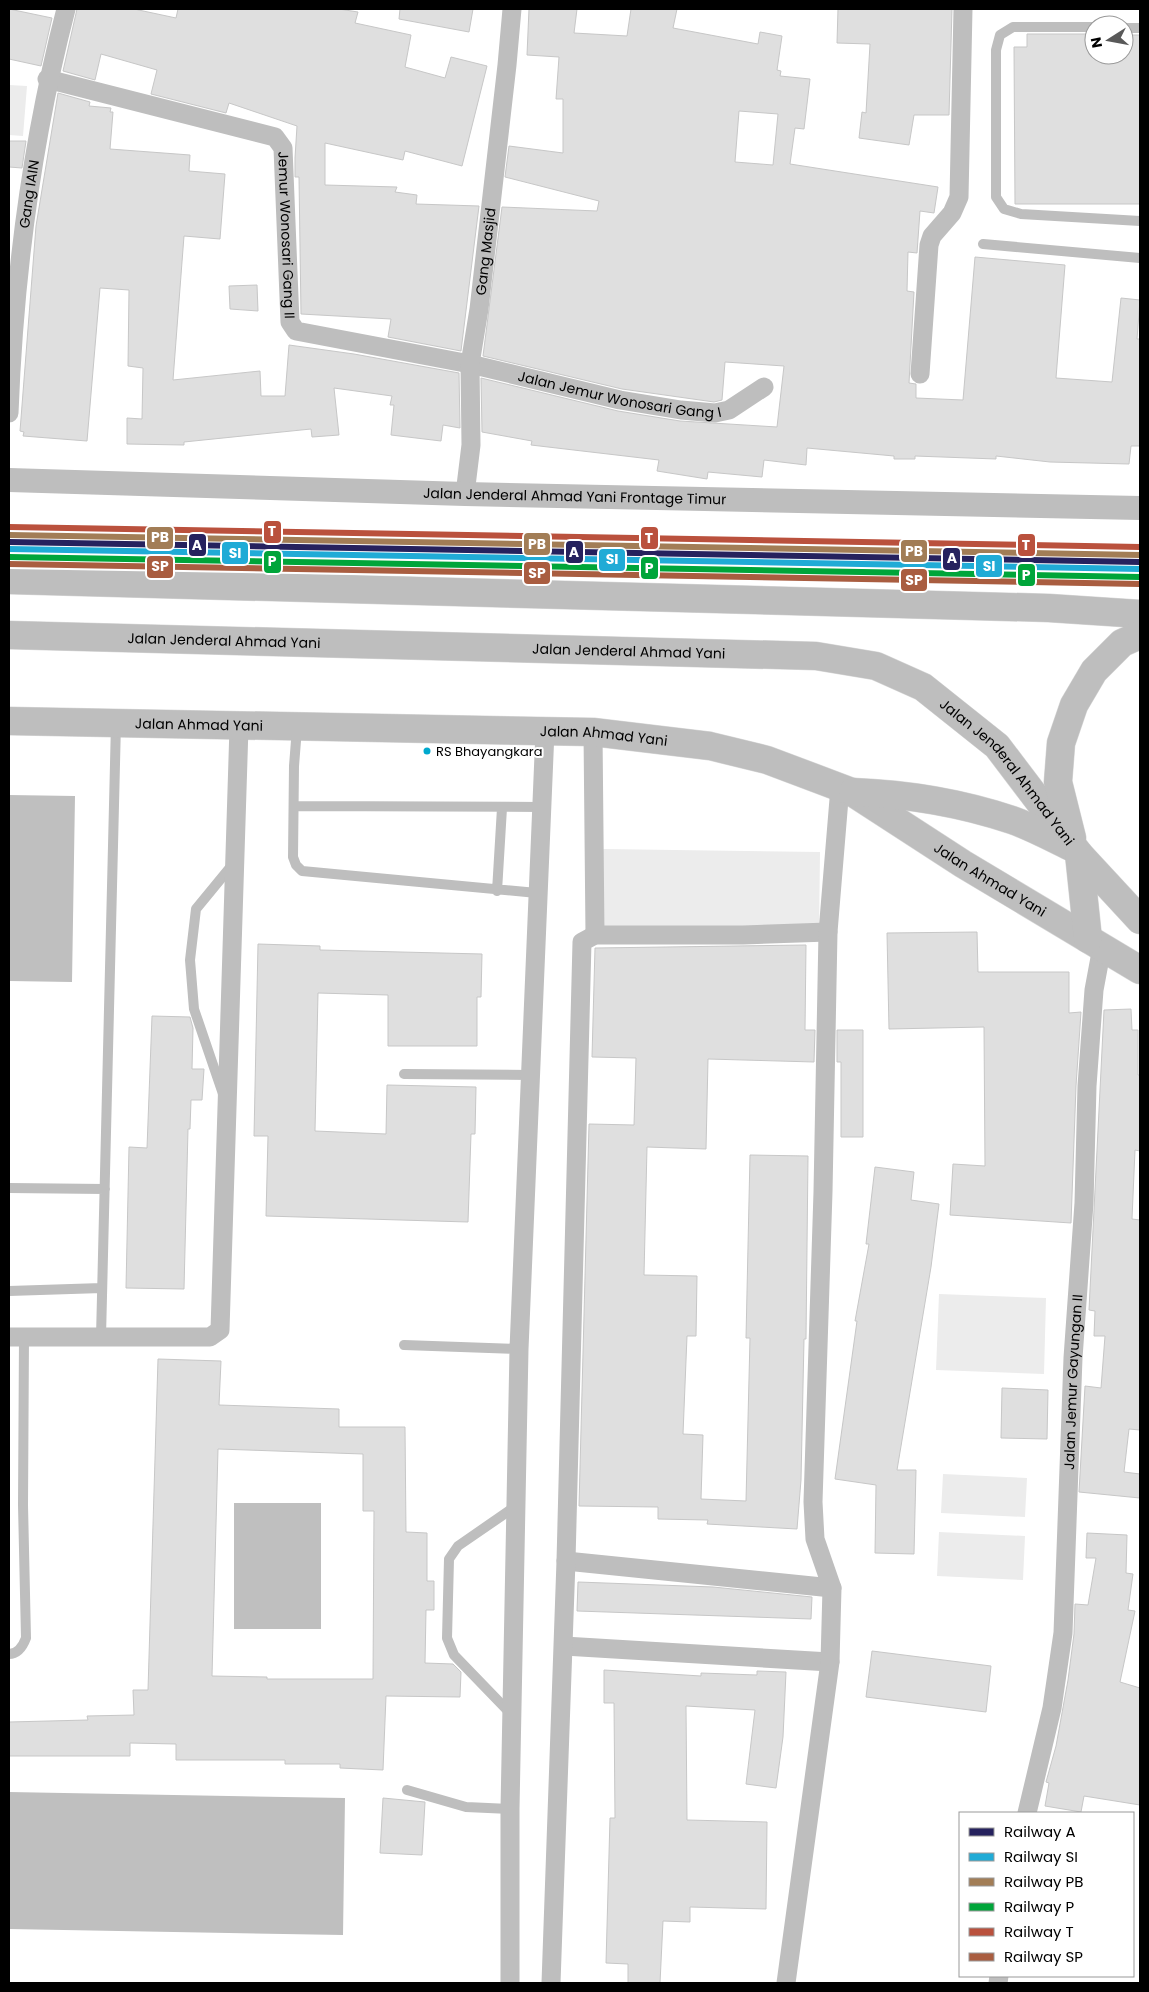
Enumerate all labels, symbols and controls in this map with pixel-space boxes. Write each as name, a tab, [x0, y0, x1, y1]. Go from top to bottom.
north arrow	[1084, 15, 1134, 65]
text: N	[1085, 35, 1107, 50]
street label: Jemur Wonosari Gang II	[273, 151, 300, 319]
street label: Gang IAIN	[14, 158, 44, 229]
street label: Gang Masjid	[471, 207, 501, 296]
street label: Jalan Jemur Wonosari Gang I	[516, 366, 723, 423]
street label: Jalan Jenderal Ahmad Yani Frontage Timur	[423, 483, 727, 509]
line badge: T	[263, 520, 282, 544]
text: T	[268, 521, 276, 541]
line badge: PB	[146, 526, 174, 550]
line badge: T	[640, 526, 659, 550]
text: PB	[151, 527, 169, 547]
text: T	[645, 528, 653, 548]
line badge: PB	[523, 532, 551, 556]
line badge: A	[188, 533, 207, 557]
line badge: T	[1017, 533, 1036, 557]
text: PB	[528, 534, 546, 554]
text: A	[192, 535, 203, 555]
text: T	[1022, 535, 1030, 555]
line badge: PB	[900, 539, 928, 563]
line badge: A	[565, 540, 584, 564]
line badge: SI	[221, 541, 249, 565]
text: PB	[905, 541, 923, 561]
text: A	[569, 542, 580, 562]
text: SI	[229, 543, 241, 563]
line badge: A	[942, 547, 961, 571]
line badge: SI	[598, 548, 626, 572]
text: A	[947, 548, 958, 568]
text: SI	[606, 549, 618, 569]
line badge: P	[263, 550, 282, 574]
text: P	[268, 551, 277, 571]
line badge: SI	[975, 554, 1003, 578]
line badge: SP	[146, 555, 174, 579]
text: SP	[151, 556, 169, 576]
line badge: P	[640, 556, 659, 580]
text: SI	[983, 556, 995, 576]
text: P	[645, 558, 654, 578]
line badge: SP	[523, 561, 551, 585]
text: SP	[528, 563, 546, 583]
line badge: P	[1017, 563, 1036, 587]
text: P	[1022, 565, 1031, 585]
line badge: SP	[900, 568, 928, 592]
text: SP	[905, 570, 923, 590]
street label: Jalan Jenderal Ahmad Yani	[127, 628, 321, 653]
street label: Jalan Jenderal Ahmad Yani	[532, 639, 726, 664]
street label: Jalan Jenderal Ahmad Yani	[935, 694, 1079, 850]
street label: Jalan Ahmad Yani	[135, 713, 263, 736]
street label: Jalan Ahmad Yani	[540, 721, 669, 751]
place label: RS Bhayangkara	[436, 742, 542, 761]
marker: RS Bhayangkara	[422, 746, 432, 756]
street label: Jalan Ahmad Yani	[930, 838, 1050, 922]
street label: Jalan Jemur Gayungan II	[1059, 1293, 1088, 1470]
legend	[959, 1812, 1134, 1977]
text: Railway A	[1004, 1821, 1076, 1842]
text: Railway SI	[1004, 1846, 1078, 1867]
text: Railway PB	[1004, 1871, 1083, 1892]
text: Railway P	[1004, 1896, 1075, 1917]
text: Railway T	[1004, 1921, 1074, 1942]
text: Railway SP	[1004, 1946, 1083, 1967]

